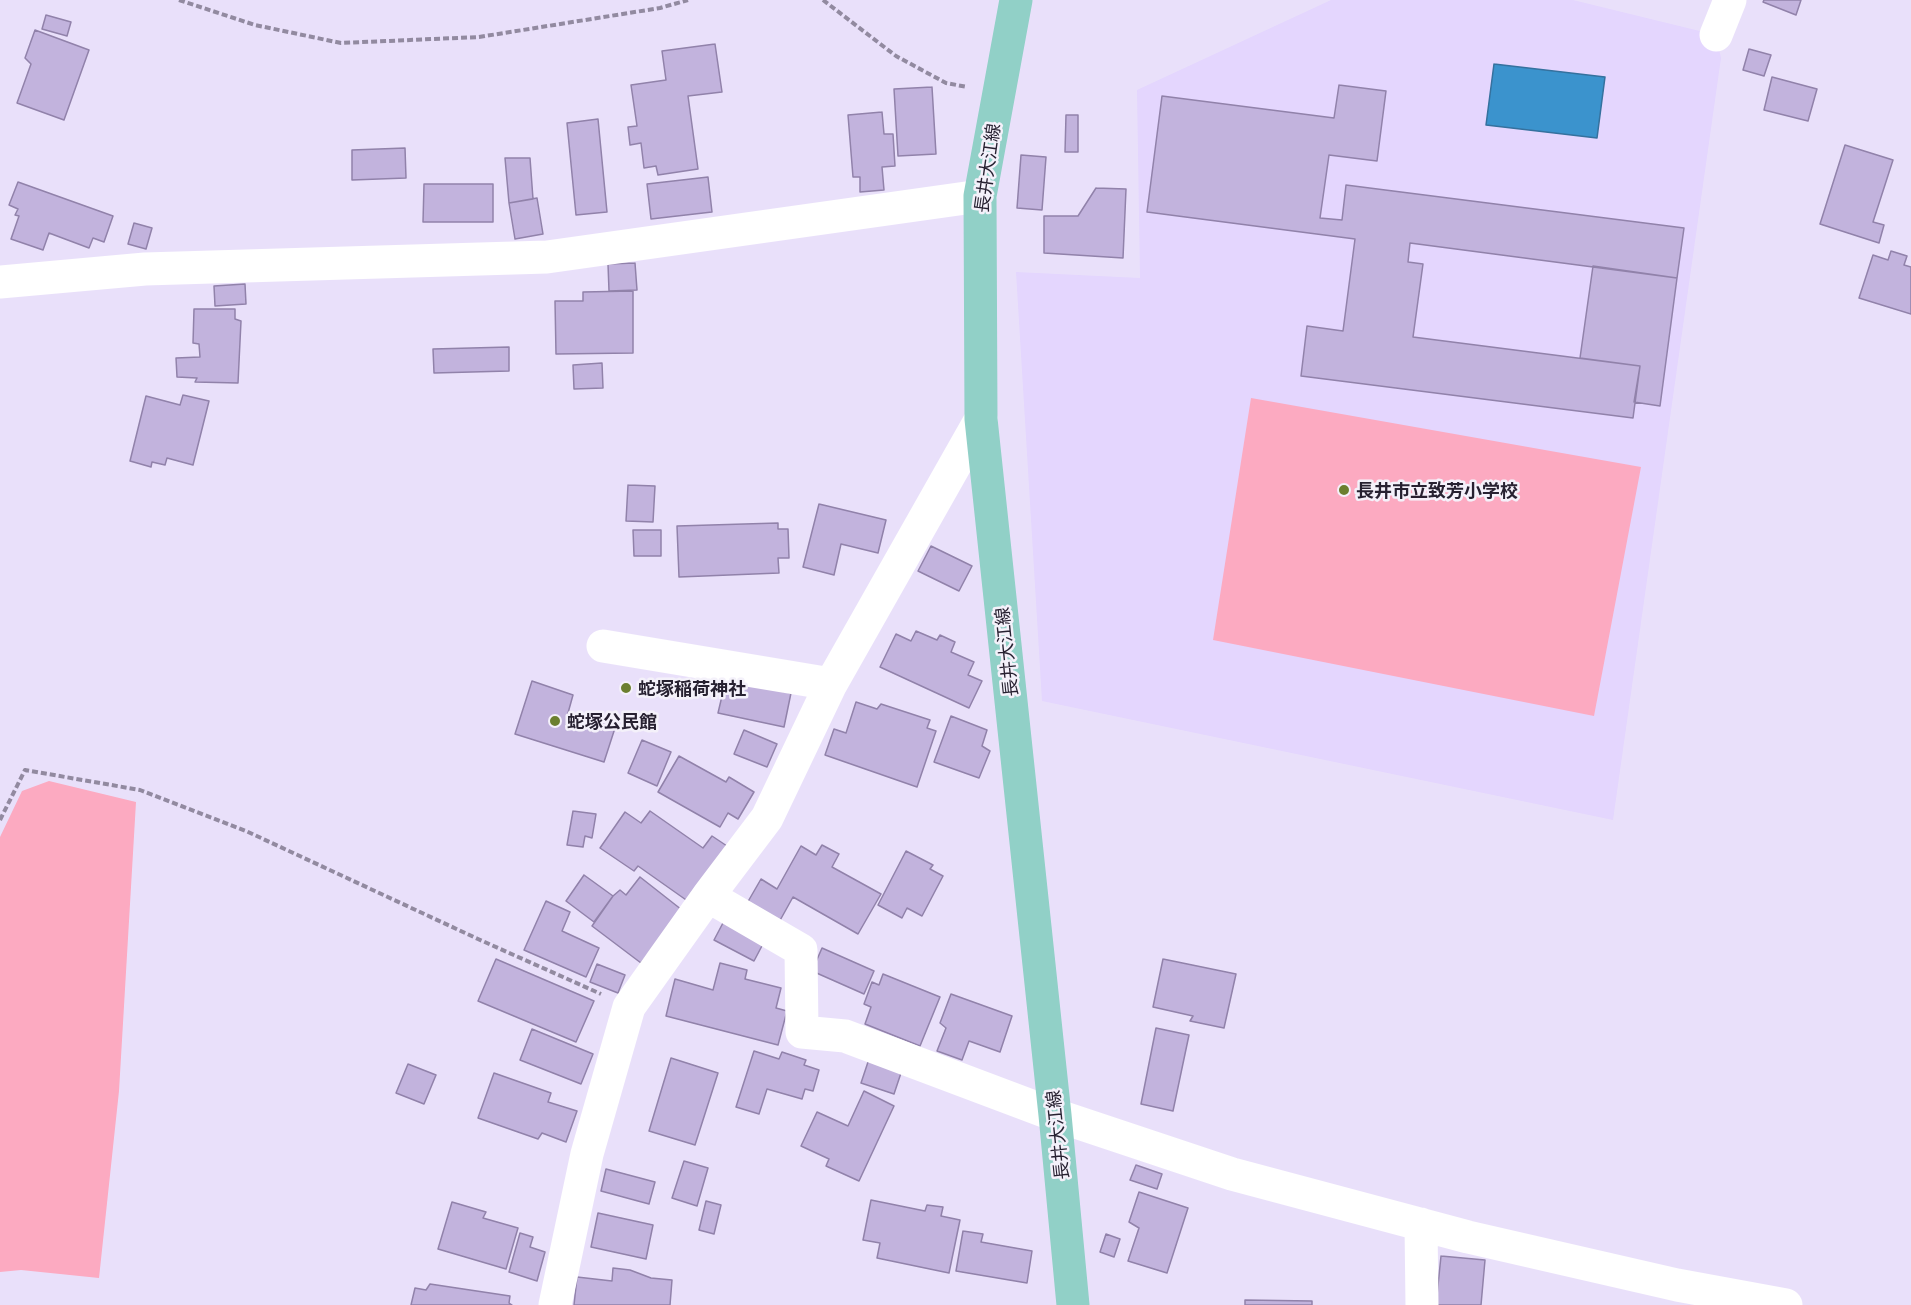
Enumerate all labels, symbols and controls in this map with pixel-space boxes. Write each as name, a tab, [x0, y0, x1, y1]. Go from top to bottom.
street label: 長井大江線	[970, 122, 1004, 214]
place label: 長井市立致芳小学校	[1356, 479, 1518, 501]
marker: 長井市立致芳小学校	[1337, 483, 1351, 497]
street label: 長井大江線	[991, 606, 1021, 698]
place label: 蛇塚稲荷神社	[638, 677, 746, 699]
marker: 蛇塚稲荷神社	[619, 681, 633, 695]
place label: 蛇塚公民館	[567, 710, 657, 732]
marker: 蛇塚公民館	[548, 714, 562, 728]
street label: 長井大江線	[1042, 1089, 1072, 1181]

